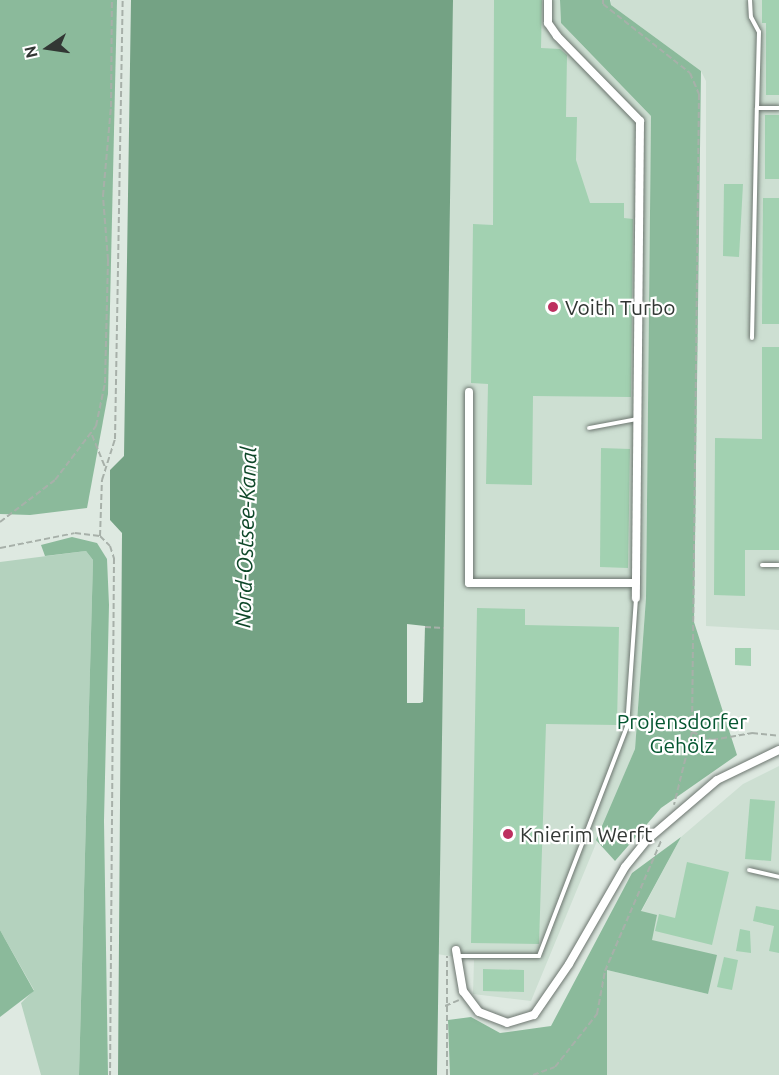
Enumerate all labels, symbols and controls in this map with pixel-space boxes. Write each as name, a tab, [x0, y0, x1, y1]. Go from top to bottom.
north arrow	[18, 18, 78, 78]
text: N	[20, 44, 41, 60]
place label: Voith Turbo	[565, 294, 676, 320]
marker: Voith Turbo	[546, 300, 560, 314]
water label: Nord-Ostsee-Kanal	[229, 446, 261, 628]
park label: Projensdorfer Gehölz	[617, 708, 747, 758]
place label: Knierim Werft	[520, 821, 652, 847]
marker: Knierim Werft	[501, 827, 515, 841]

